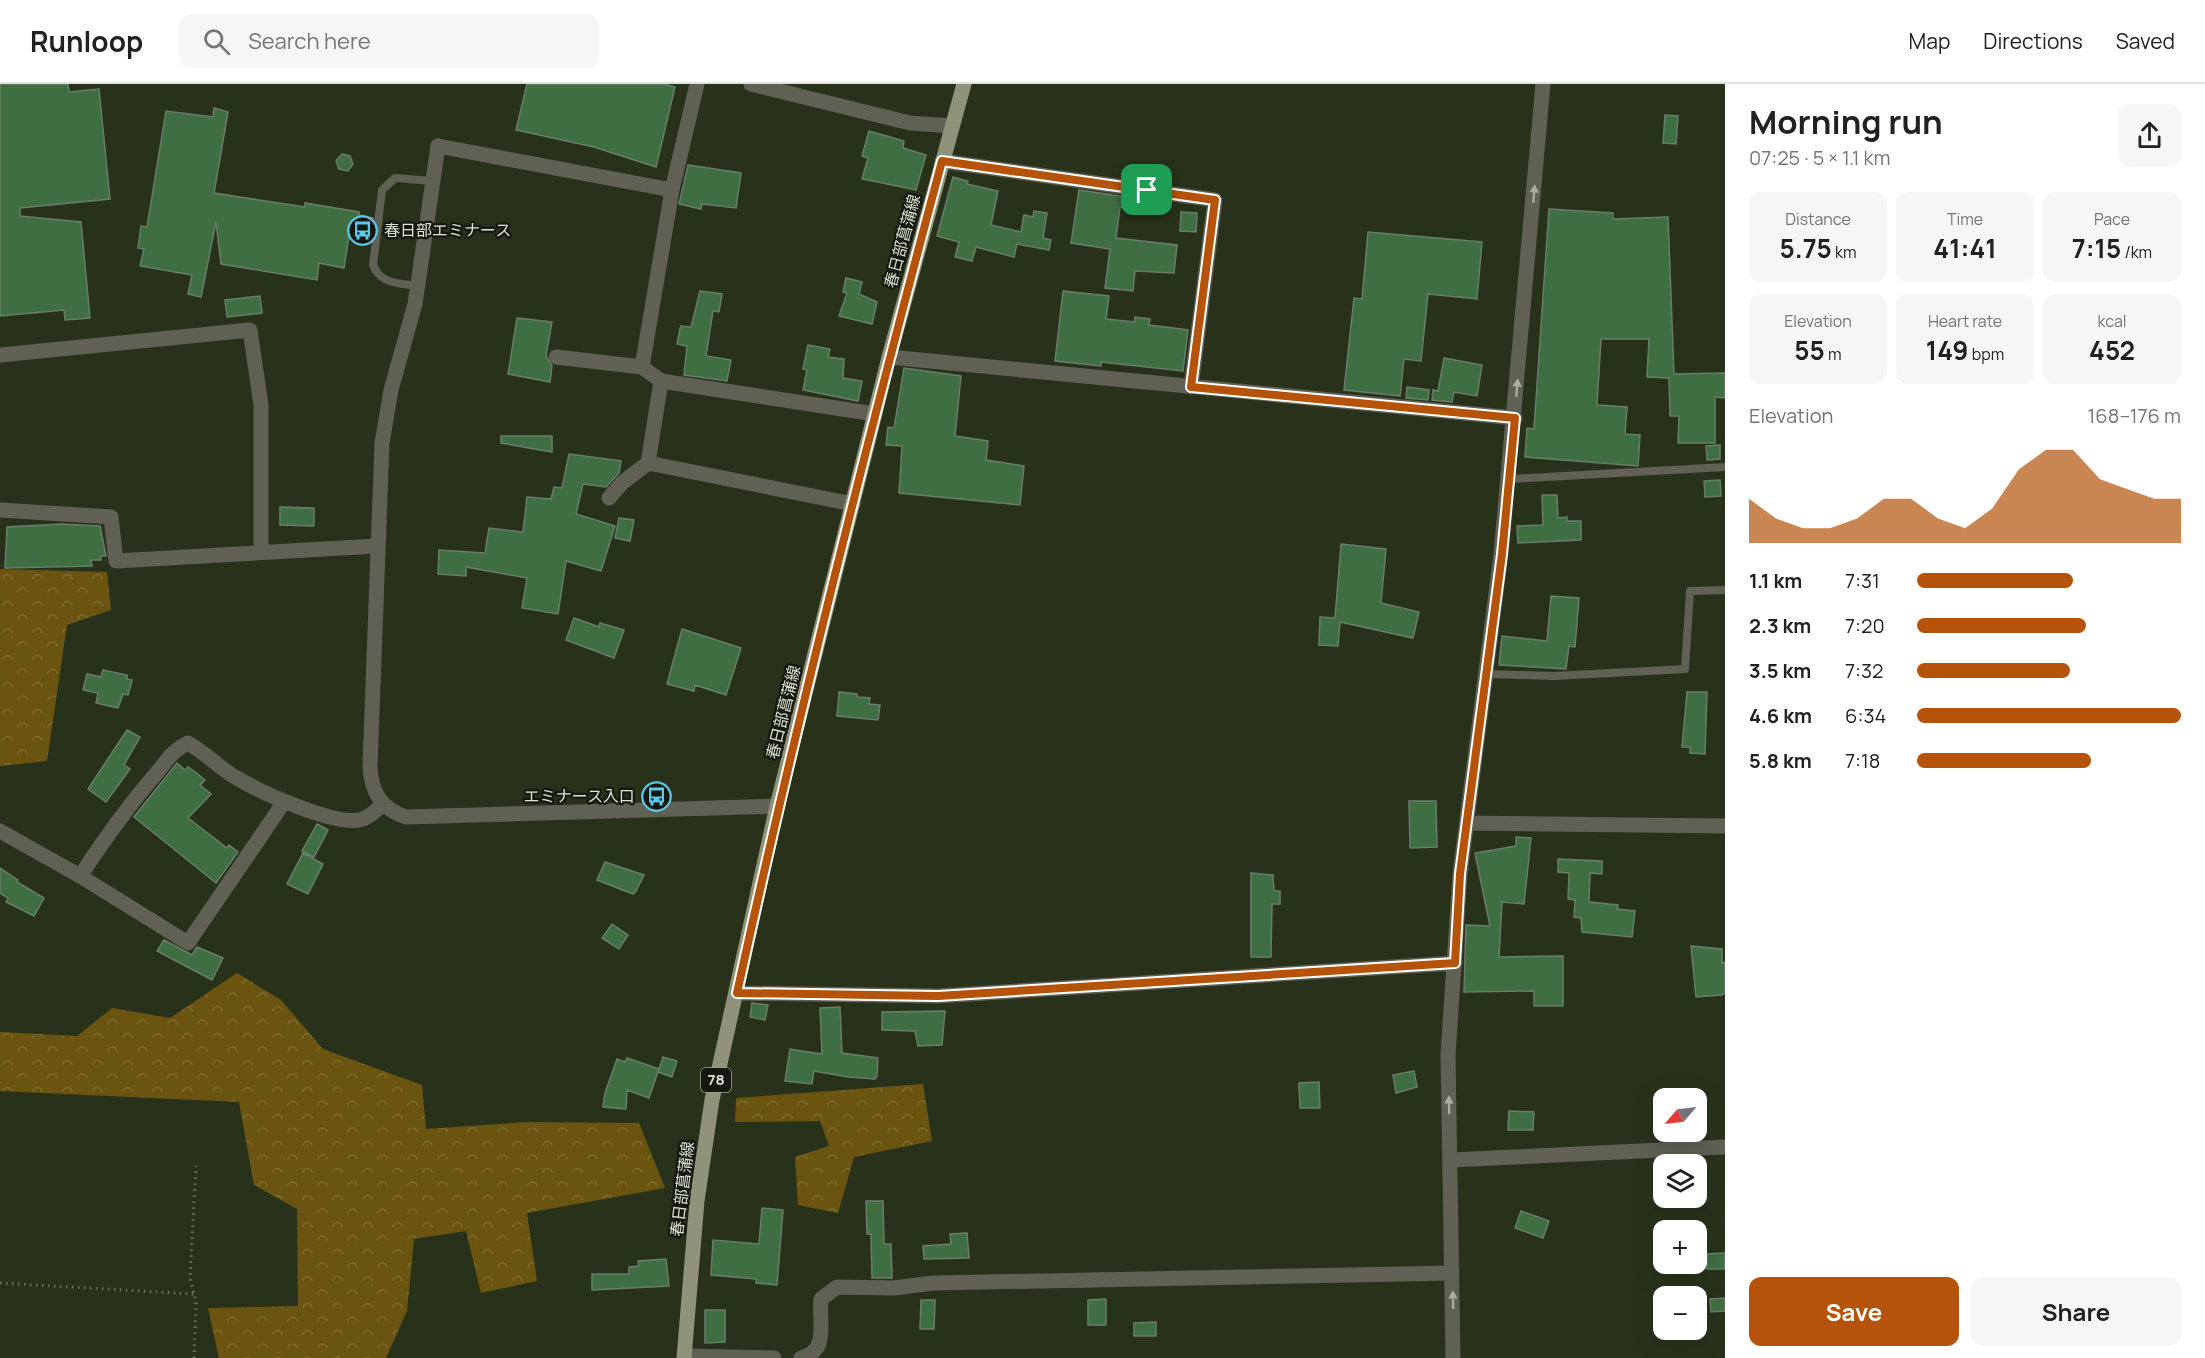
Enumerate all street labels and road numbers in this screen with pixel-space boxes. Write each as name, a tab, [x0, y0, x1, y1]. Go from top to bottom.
street label: 春日部菖蒲線	[879, 192, 925, 290]
street label: 春日部菖蒲線	[761, 663, 805, 761]
road number: 78	[701, 1068, 731, 1092]
street label: 春日部菖蒲線	[665, 1140, 699, 1238]

